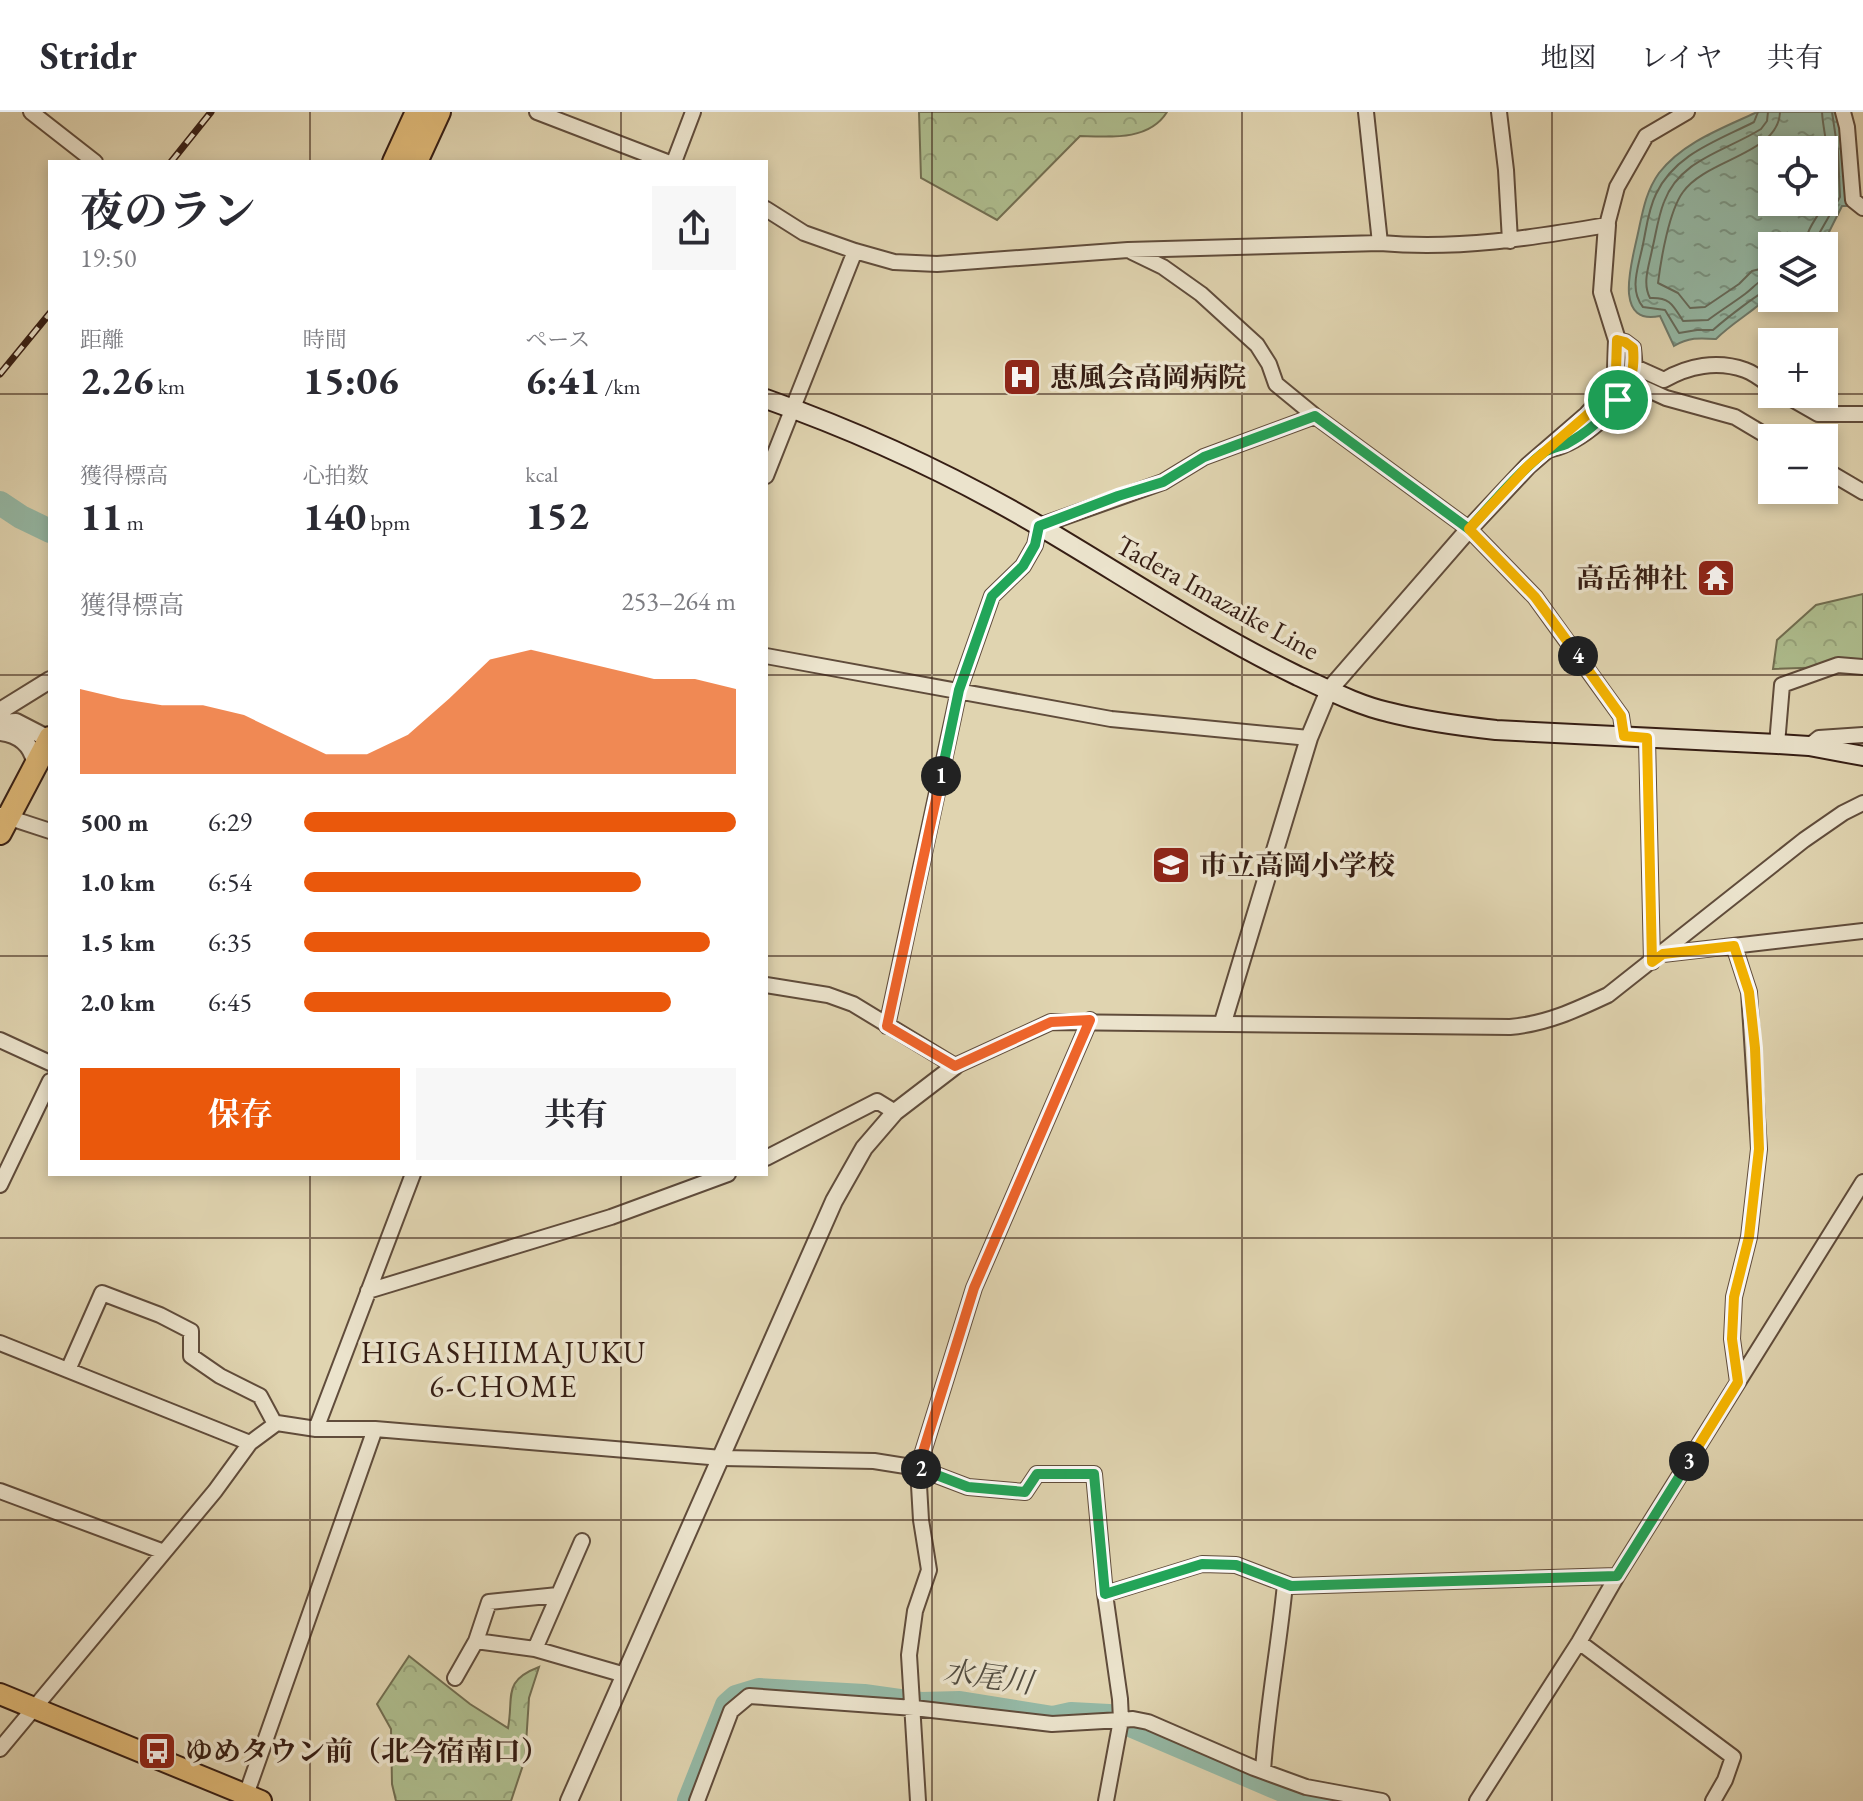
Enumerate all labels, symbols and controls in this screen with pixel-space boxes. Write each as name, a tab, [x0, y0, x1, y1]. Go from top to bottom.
text: Stridr	[40, 31, 137, 80]
text: 地図	[1540, 39, 1596, 75]
text: レイヤ	[1640, 39, 1723, 75]
text: 共有	[1767, 39, 1823, 75]
map controls	[1758, 136, 1838, 504]
button: locate	[1758, 136, 1838, 216]
text: 夜のラン	[80, 182, 256, 239]
button: share	[652, 186, 736, 270]
button: layers	[1758, 232, 1838, 312]
text: 19:50	[80, 241, 136, 275]
text: 距離	[80, 325, 124, 354]
text: 時間	[303, 325, 347, 354]
text: ペース	[525, 325, 590, 354]
button: +	[1758, 328, 1838, 408]
text: 2.26	[80, 354, 153, 406]
text: 15:06	[303, 354, 399, 406]
text: 6:41	[525, 354, 600, 406]
hospital icon: 恵風会高岡病院	[1001, 356, 1043, 398]
place label: 恵風会高岡病院	[1050, 359, 1246, 395]
pin	[1584, 366, 1652, 434]
text: km	[153, 372, 185, 401]
text: /km	[600, 372, 641, 401]
icon: arrive	[1596, 378, 1640, 422]
button: −	[1758, 424, 1838, 504]
text: kcal	[525, 460, 558, 489]
text: 獲得標高	[80, 461, 168, 490]
text: 心拍数	[303, 461, 369, 490]
text: 152	[525, 489, 589, 541]
text: 11	[80, 490, 122, 542]
text: 140	[303, 490, 366, 542]
text: m	[122, 508, 144, 537]
text: bpm	[366, 508, 410, 537]
street label: Tadera Imazaike Line	[1110, 526, 1326, 668]
temple icon: 高岳神社	[1695, 557, 1737, 599]
place label: 高岳神社	[1576, 560, 1688, 596]
text: 253–264 m	[621, 584, 736, 618]
text: 獲得標高	[80, 588, 184, 622]
pin: 4	[1558, 636, 1598, 676]
text: 4	[1572, 641, 1584, 670]
pin: 1	[921, 756, 961, 796]
text: 1	[935, 761, 947, 790]
text: 500 m	[80, 805, 148, 839]
text: 6:29	[208, 805, 252, 839]
school or university icon: 市立高岡小学校	[1150, 844, 1192, 886]
place label: 市立高岡小学校	[1199, 847, 1395, 883]
text: 1.0 km	[80, 865, 155, 899]
text: 6:54	[208, 865, 252, 899]
text: 1.5 km	[80, 925, 155, 959]
text: 6:35	[208, 925, 252, 959]
text: 2.0 km	[80, 985, 155, 1019]
text: 6:45	[208, 985, 252, 1019]
button: 保存	[80, 1068, 400, 1160]
button: 共有	[416, 1068, 736, 1160]
district label: HIGASHIIMAJUKU 6-CHOME	[361, 1333, 647, 1406]
pin: 3	[1669, 1441, 1709, 1481]
text: 3	[1683, 1446, 1695, 1475]
pin: 2	[901, 1449, 941, 1489]
text: 2	[915, 1454, 927, 1483]
water label: 水尾川	[941, 1651, 1038, 1702]
bus stop icon: ゆめタウン前（北今宿南口）	[136, 1730, 178, 1772]
place label: ゆめタウン前（北今宿南口）	[185, 1733, 549, 1769]

